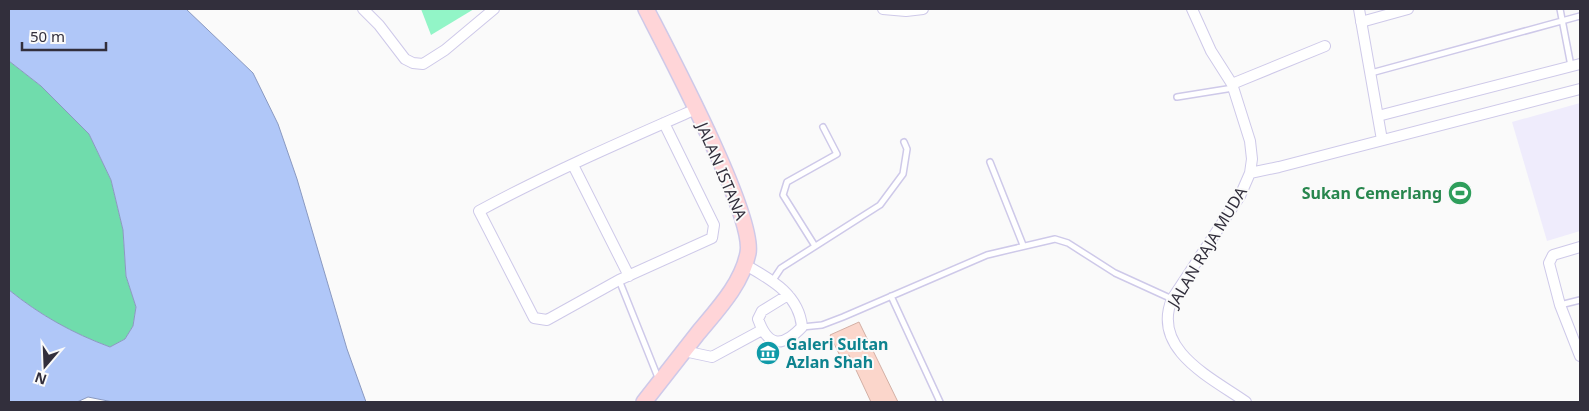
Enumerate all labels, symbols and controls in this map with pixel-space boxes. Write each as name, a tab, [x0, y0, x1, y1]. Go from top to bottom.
scale bar	[22, 20, 106, 52]
text: 50 m	[30, 26, 65, 46]
street label: JALAN ISTANA	[691, 117, 753, 224]
sports icon: Sukan Cemerlang	[1447, 180, 1473, 206]
street label: JALAN RAJA MUDA	[1161, 182, 1252, 313]
place label: Sukan Cemerlang	[1302, 182, 1442, 204]
place label: Galeri Sultan Azlan Shah	[786, 333, 889, 373]
museum icon: Galeri Sultan Azlan Shah	[755, 340, 781, 366]
north arrow	[20, 341, 70, 391]
text: N	[32, 368, 49, 390]

